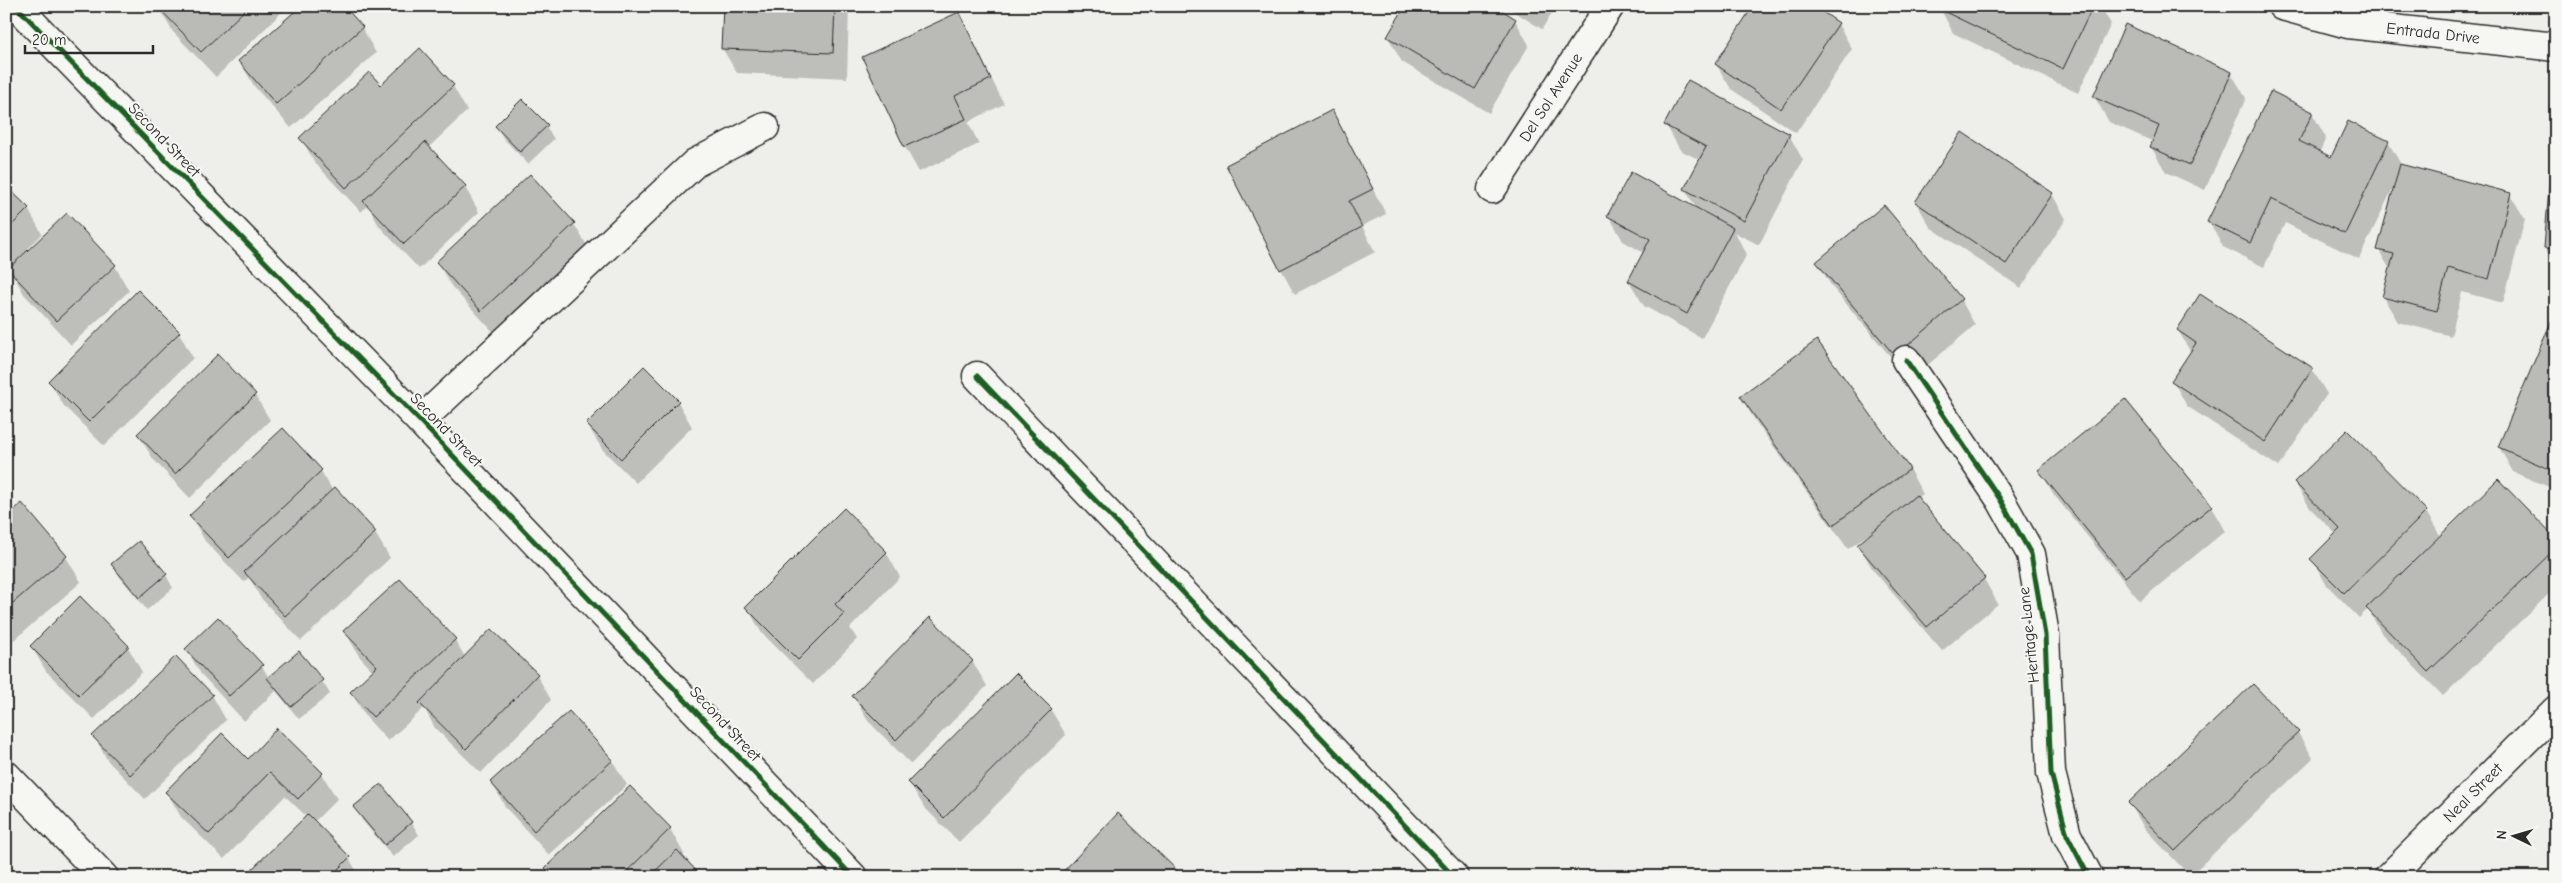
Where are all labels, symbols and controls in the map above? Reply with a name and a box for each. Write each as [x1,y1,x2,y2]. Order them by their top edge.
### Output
street label: Entrada Drive [2385,19,2481,48]
scale bar [25,22,152,54]
text: 20 m [32,31,66,49]
street label: Del Sol Avenue [1516,50,1586,145]
street label: Second Street [124,99,204,181]
street label: Second Street [406,389,486,471]
street label: Heritage Lane [2015,586,2043,684]
street label: Second Street [686,683,765,765]
street label: Neal Street [2440,759,2507,826]
north arrow [2490,810,2540,860]
text: N [2493,830,2510,840]

